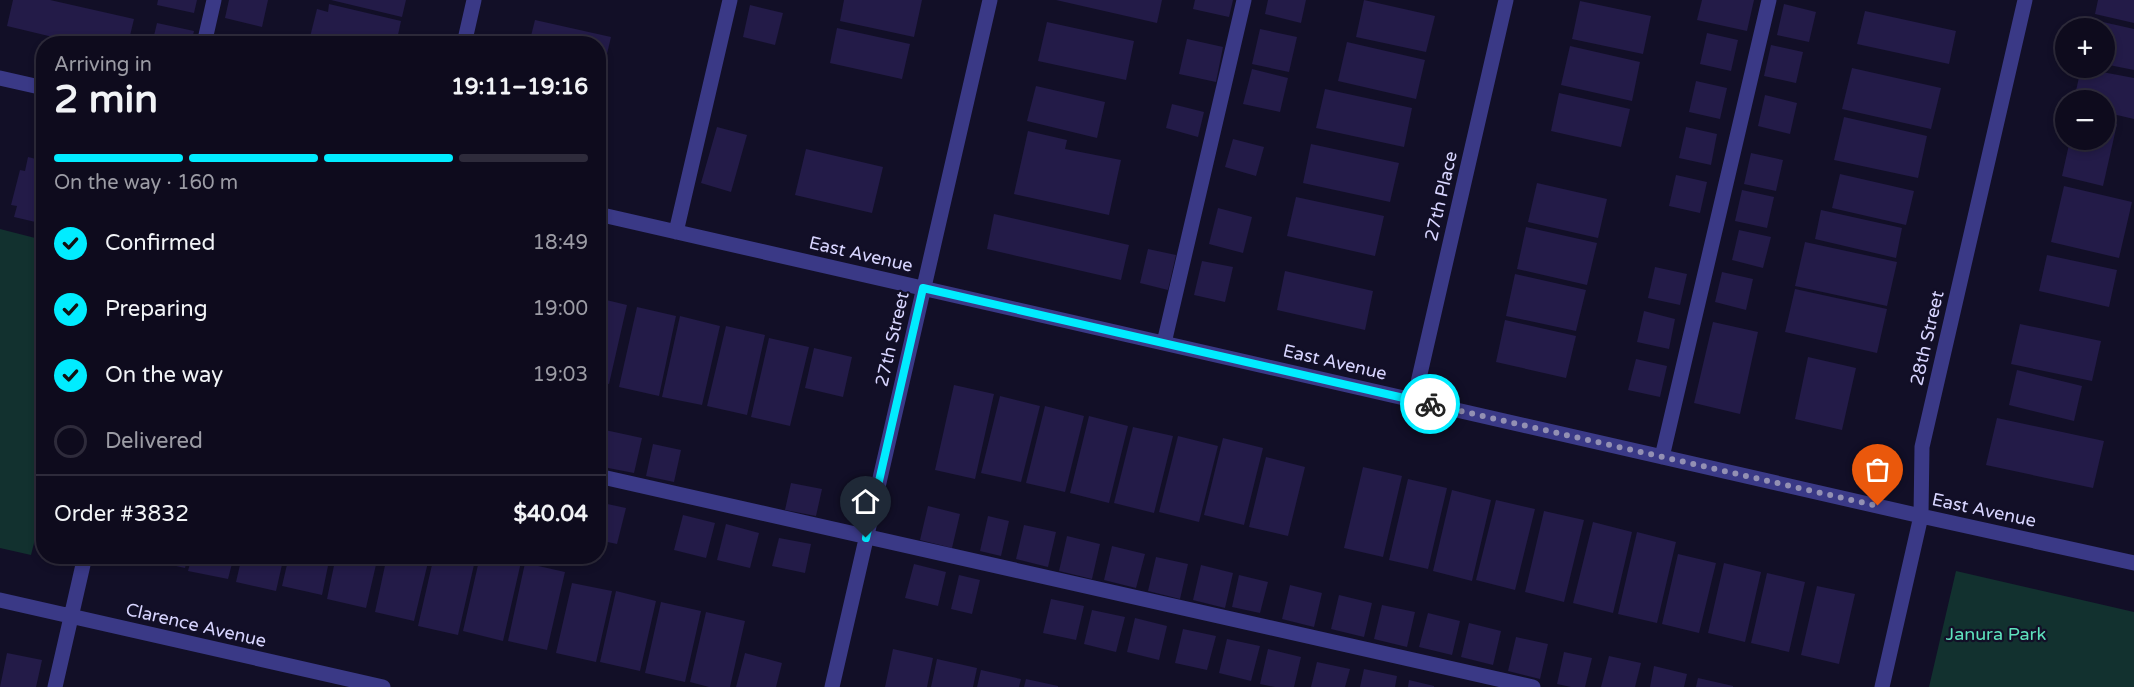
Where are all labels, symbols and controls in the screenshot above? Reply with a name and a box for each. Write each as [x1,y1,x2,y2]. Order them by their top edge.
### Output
map controls [2055,18,2115,150]
button: + [2055,18,2115,78]
text: Arriving in [54,53,152,77]
text: 19:11–19:16 [451,74,588,100]
text: 2 min [54,76,158,123]
button: − [2055,90,2115,150]
street label: 27th Place [1420,149,1462,243]
text: On the way · 160 m [54,171,238,195]
icon: check [54,227,87,260]
text: Confirmed [105,230,215,256]
text: 18:49 [533,231,588,255]
street label: East Avenue [807,231,915,277]
street label: 28th Street [1905,288,1949,388]
street label: 27th Street [870,289,914,389]
icon: check [54,293,87,326]
text: Preparing [105,296,208,322]
text: 19:00 [533,297,588,321]
street label: East Avenue [1281,339,1389,385]
icon: check [54,359,87,392]
text: On the way [105,362,223,388]
text: 19:03 [533,363,588,387]
courier [1400,374,1460,434]
icon: bike [1414,388,1447,421]
text: Delivered [105,428,203,454]
pin [1852,444,1903,506]
icon: bag [1861,453,1894,486]
pin [840,476,891,538]
icon: home [849,485,882,518]
street label: East Avenue [1930,488,2038,532]
text: Order #3832 [54,501,189,527]
text: $40.04 [513,501,588,527]
street label: Clarence Avenue [124,598,268,652]
park label: Janura Park [1946,623,2046,645]

